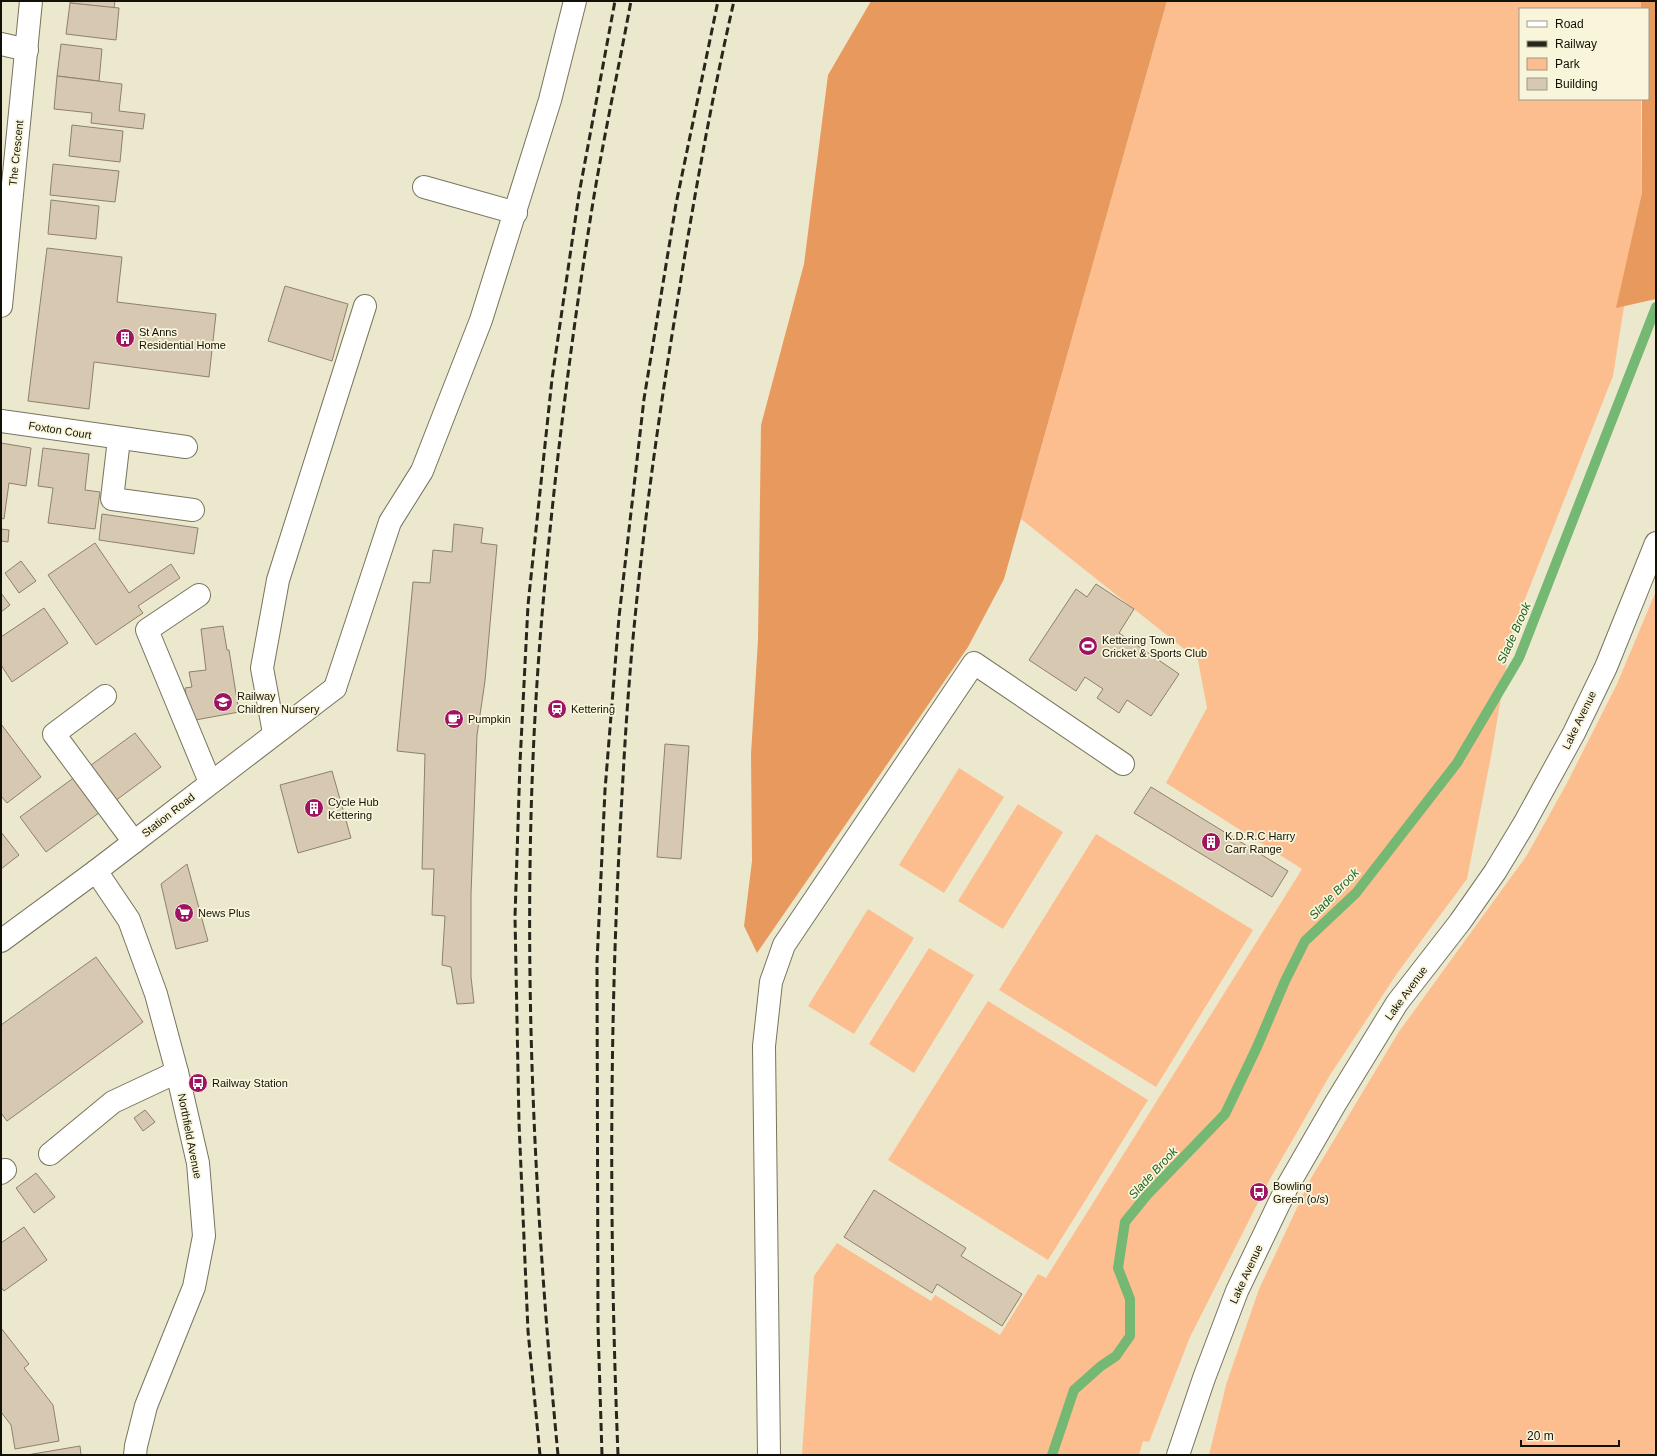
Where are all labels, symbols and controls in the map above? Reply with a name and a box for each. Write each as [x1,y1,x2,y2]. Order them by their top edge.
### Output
legend [1519,8,1649,100]
text: Road [1555,17,1584,31]
text: Railway [1555,37,1597,51]
text: Park [1555,57,1581,71]
text: Building [1555,77,1598,91]
street label: The Crescent [7,120,25,186]
place label: St Anns Residential Home [139,326,226,351]
building icon: St Anns Residential Home [114,327,136,349]
street label: Foxton Court [28,419,92,441]
water label: Slade Brook [1494,599,1534,666]
place label: Kettering Town Cricket & Sports Club [1102,634,1207,659]
sports icon: Kettering Town Cricket & Sports Club [1077,635,1099,657]
street label: Lake Avenue [1560,689,1598,751]
place label: Railway Children Nursery [237,690,320,715]
school or university icon: Railway Children Nursery [212,691,234,713]
station icon: Kettering [546,698,568,720]
place label: Kettering [571,703,615,715]
cafe icon: Pumpkin [443,708,465,730]
place label: Pumpkin [468,713,511,725]
street label: Station Road [139,791,197,839]
place label: Cycle Hub Kettering [328,796,379,821]
building icon: Cycle Hub Kettering [303,797,325,819]
place label: K.D.R.C Harry Carr Range [1225,830,1296,855]
building icon: K.D.R.C Harry Carr Range [1200,831,1222,853]
water label: Slade Brook [1306,865,1362,922]
supermarket icon: News Plus [173,902,195,924]
place label: News Plus [198,907,250,919]
street label: Lake Avenue [1383,964,1429,1022]
bus stop icon: Railway Station [187,1072,209,1094]
place label: Railway Station [212,1077,288,1089]
street label: Northfield Avenue [176,1092,204,1180]
water label: Slade Brook [1126,1144,1181,1202]
place label: Bowling Green (o/s) [1273,1180,1329,1205]
bus stop icon: Bowling Green (o/s) [1248,1181,1270,1203]
street label: Lake Avenue [1227,1243,1265,1305]
scale bar [1521,1422,1619,1448]
text: 20 m [1527,1429,1554,1443]

